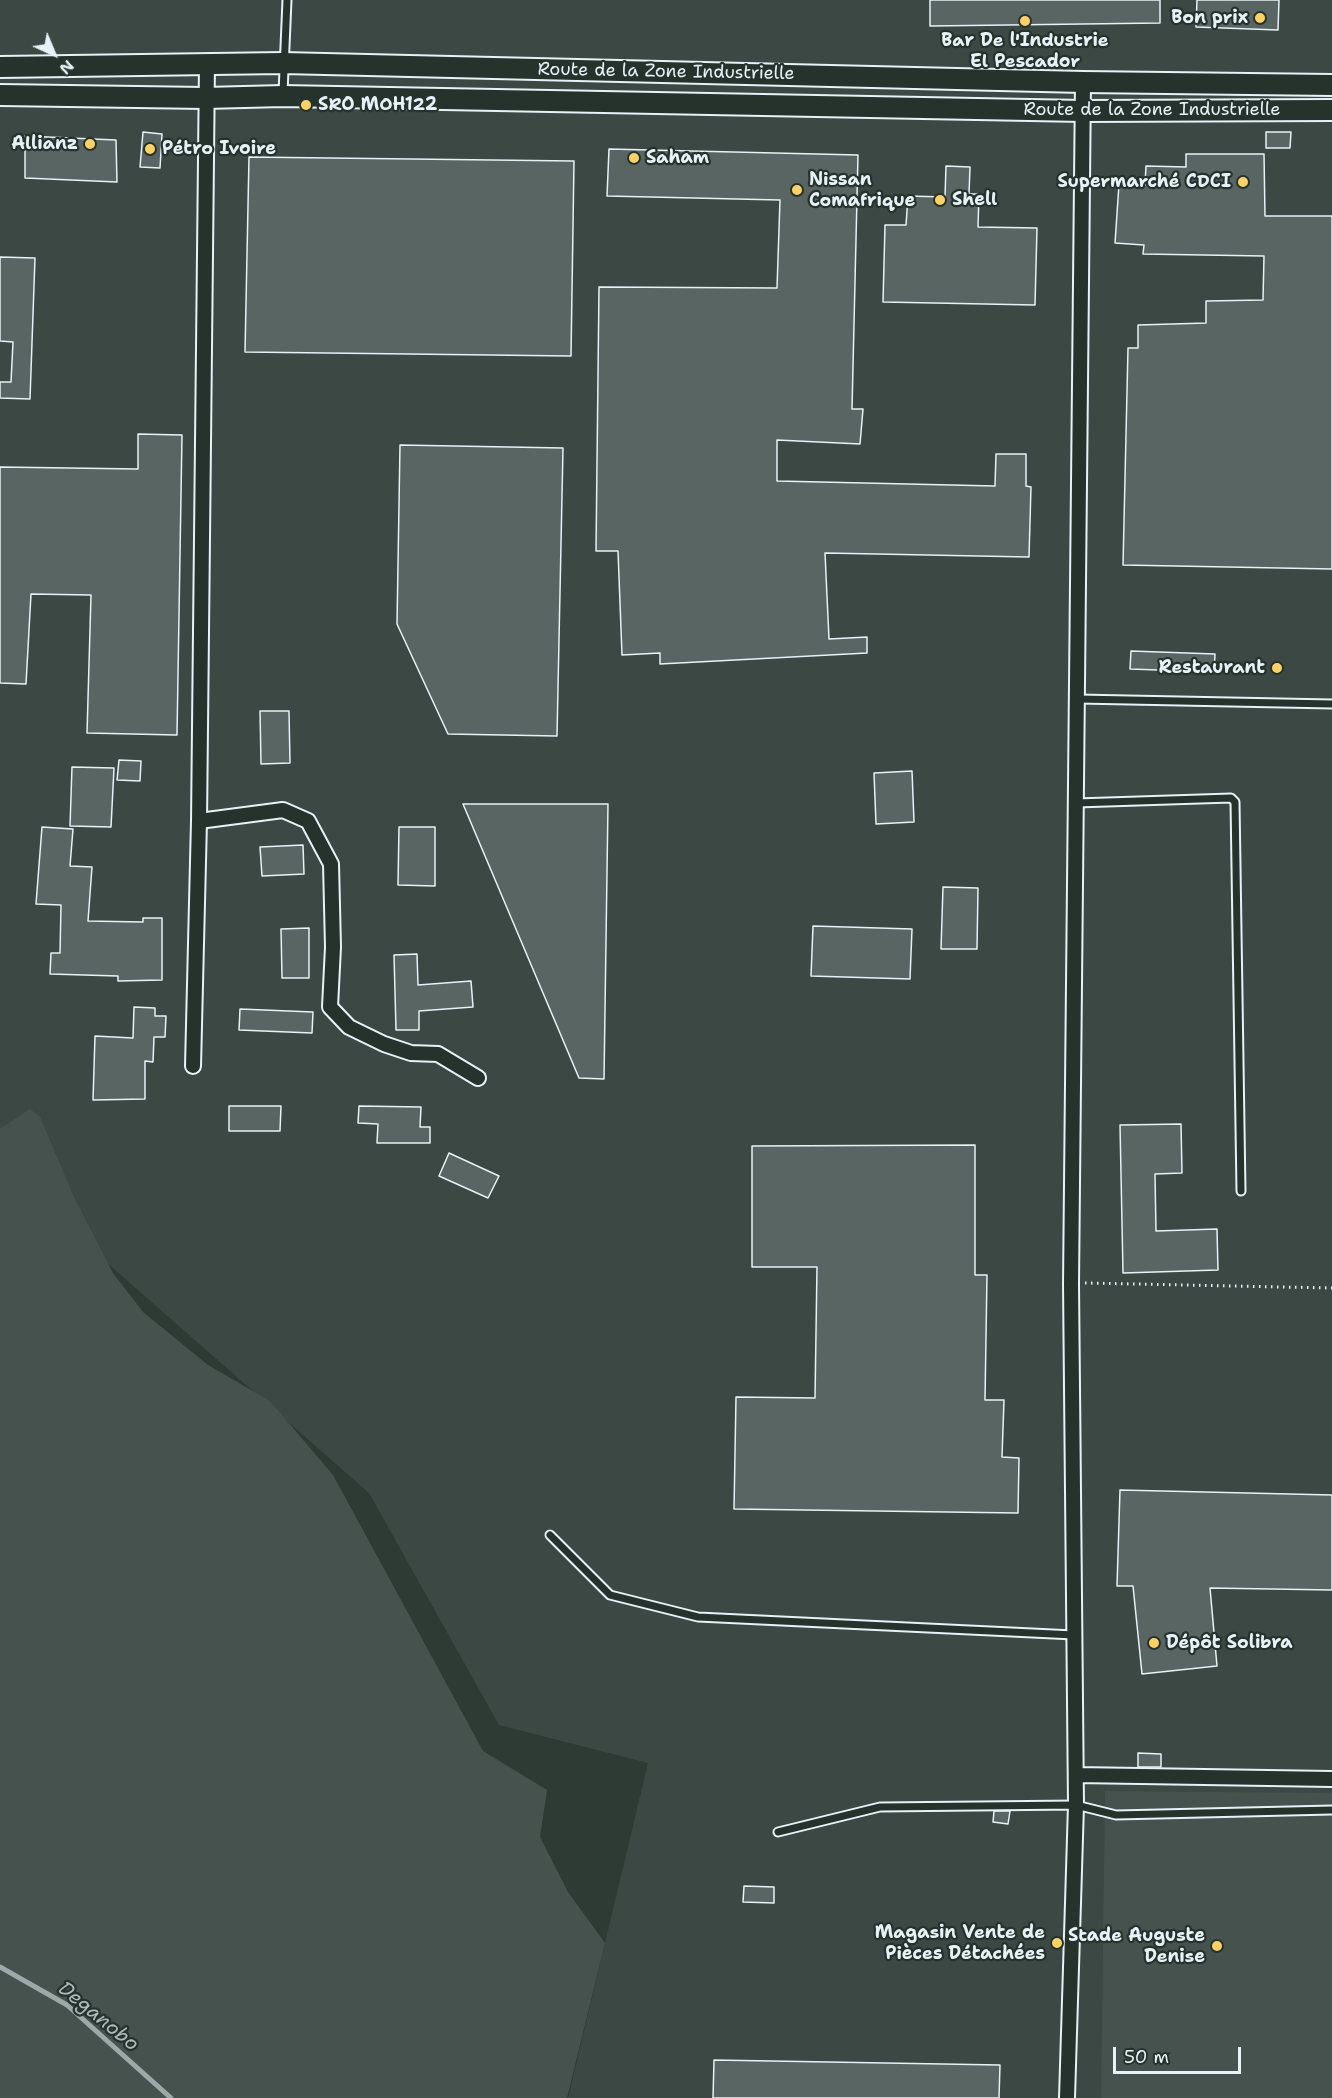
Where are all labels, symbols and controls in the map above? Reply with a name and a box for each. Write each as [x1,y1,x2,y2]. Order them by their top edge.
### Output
place label: Bon prix [1171,7,1248,29]
marker: Bon prix [1253,11,1267,25]
marker: Bar De l'Industrie El Pescador [1018,14,1032,28]
north arrow [24,24,84,84]
place label: Bar De l'Industrie El Pescador [941,30,1109,72]
text: N [55,55,79,79]
street label: Route de la Zone Industrielle [537,59,795,85]
place label: SRO MOH122 [318,94,437,116]
marker: SRO MOH122 [299,98,313,112]
street label: Route de la Zone Industrielle [1024,99,1280,121]
place label: Allianz [11,133,78,155]
marker: Allianz [83,137,97,151]
place label: Pétro Ivoire [162,138,276,160]
marker: Pétro Ivoire [143,142,157,156]
place label: Saham [646,147,709,169]
marker: Saham [627,151,641,165]
place label: Nissan Comafrique [809,169,915,212]
place label: Supermarché CDCI [1057,171,1231,193]
marker: Supermarché CDCI [1236,175,1250,189]
marker: Nissan Comafrique [790,183,804,197]
place label: Shell [952,189,997,211]
marker: Shell [933,193,947,207]
place label: Restaurant [1158,657,1265,679]
marker: Restaurant [1270,661,1284,675]
place label: Dépôt Solibra [1166,1632,1293,1654]
marker: Dépôt Solibra [1147,1636,1161,1650]
place label: Magasin Vente de Pièces Détachées [875,1922,1045,1964]
place label: Stade Auguste Denise [1068,1925,1205,1968]
marker: Magasin Vente de Pièces Détachées [1050,1936,1064,1950]
marker: Stade Auguste Denise [1210,1939,1224,1953]
water label: Deganobo [53,1977,143,2057]
scale bar [1116,2035,1244,2073]
text: 50 m [1124,2045,1169,2069]

